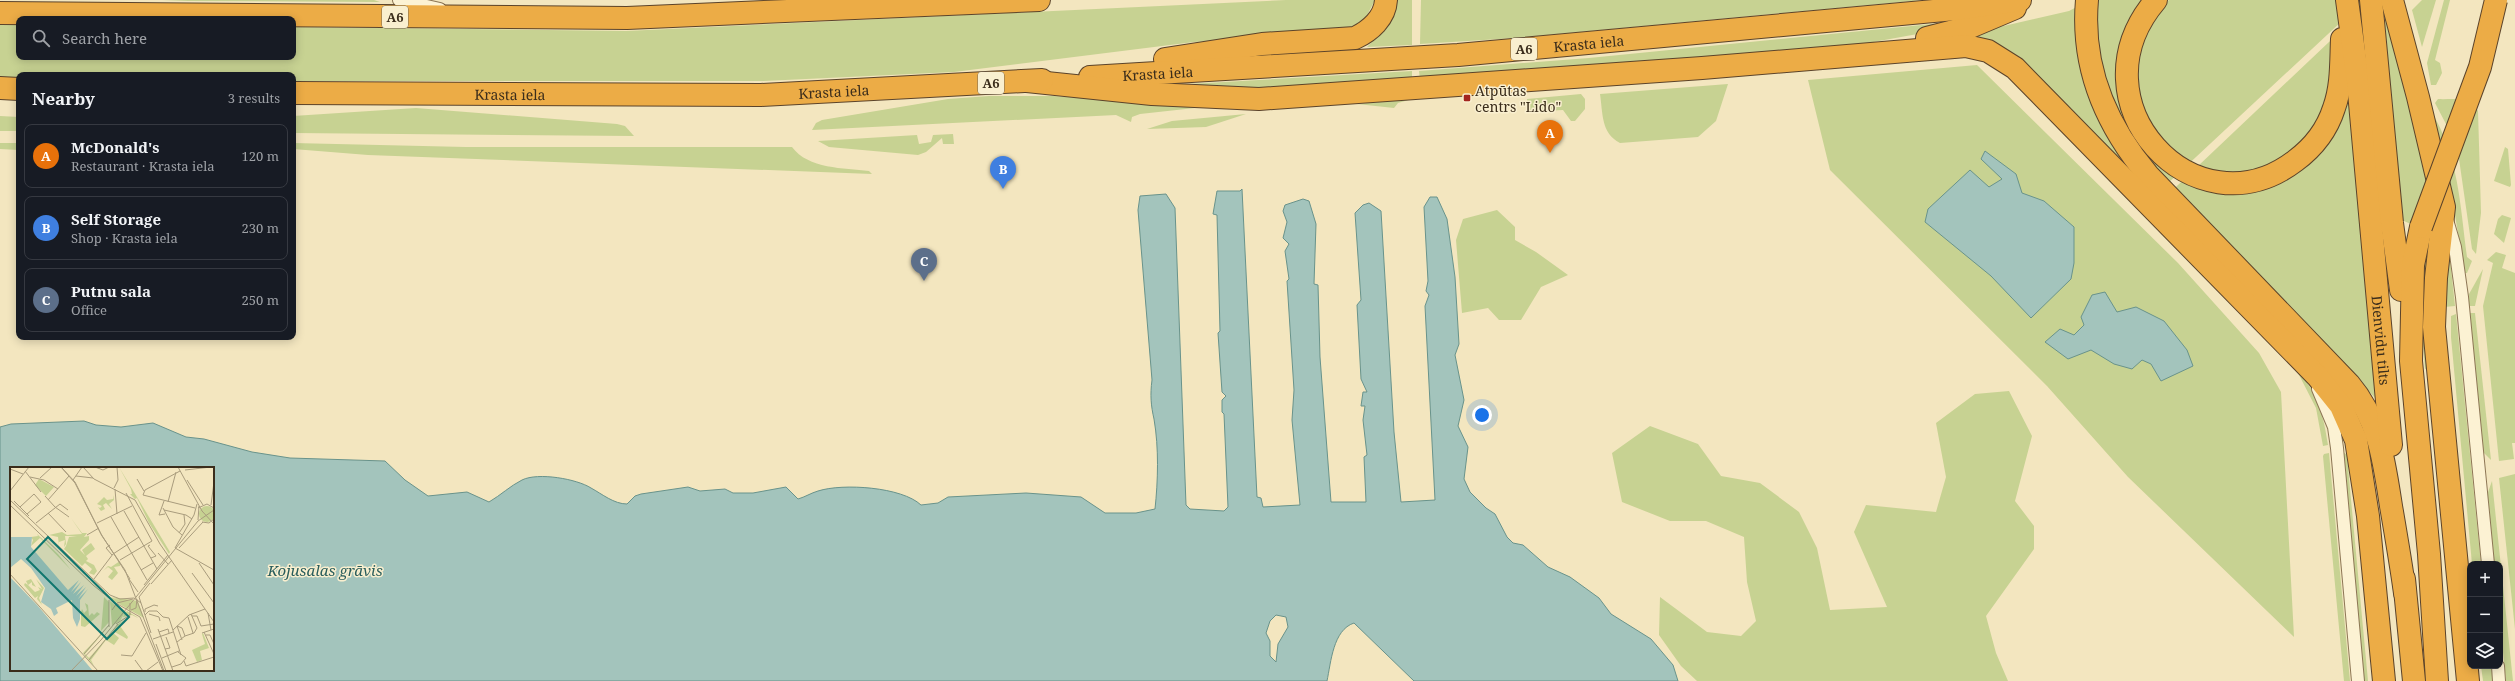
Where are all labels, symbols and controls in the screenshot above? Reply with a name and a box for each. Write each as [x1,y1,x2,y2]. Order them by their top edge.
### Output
road number: A6 [382,6,408,28]
search box [16,16,296,60]
icon: search [30,27,52,49]
text: Search here [62,28,147,48]
street label: Krasta iela [1553,30,1625,56]
road number: A6 [1511,38,1537,60]
street label: Krasta iela [1122,61,1194,85]
road number: A6 [978,72,1004,94]
street label: Krasta iela [798,80,870,102]
place label: Atpūtas centrs "Lido" [1475,81,1561,116]
street label: Krasta iela [474,84,546,104]
text: Nearby [32,87,95,110]
text: 3 results [228,89,280,107]
marker: Atpūtas centrs "Lido" [1462,93,1472,103]
pin: A [1537,120,1563,153]
text: McDonald's [71,137,160,157]
text: A [41,147,51,165]
text: 120 m [242,147,279,165]
pin: B [990,156,1016,189]
text: Restaurant · Krasta iela [71,157,215,175]
text: Self Storage [71,209,161,229]
text: B [42,219,50,237]
text: 230 m [242,219,279,237]
text: Shop · Krasta iela [71,229,178,247]
pin: C [911,248,937,281]
text: Putnu sala [71,281,151,301]
text: C [42,291,50,309]
text: 250 m [242,291,279,309]
street label: Dienvidu tilts [2368,295,2395,386]
text: Office [71,301,107,319]
your location [1472,405,1492,425]
inset map [10,467,214,671]
water label: Kojusalas grāvis [266,560,383,580]
map controls [2467,561,2503,669]
button: + [2467,561,2503,597]
button: − [2467,597,2503,633]
button: layers [2467,633,2503,669]

